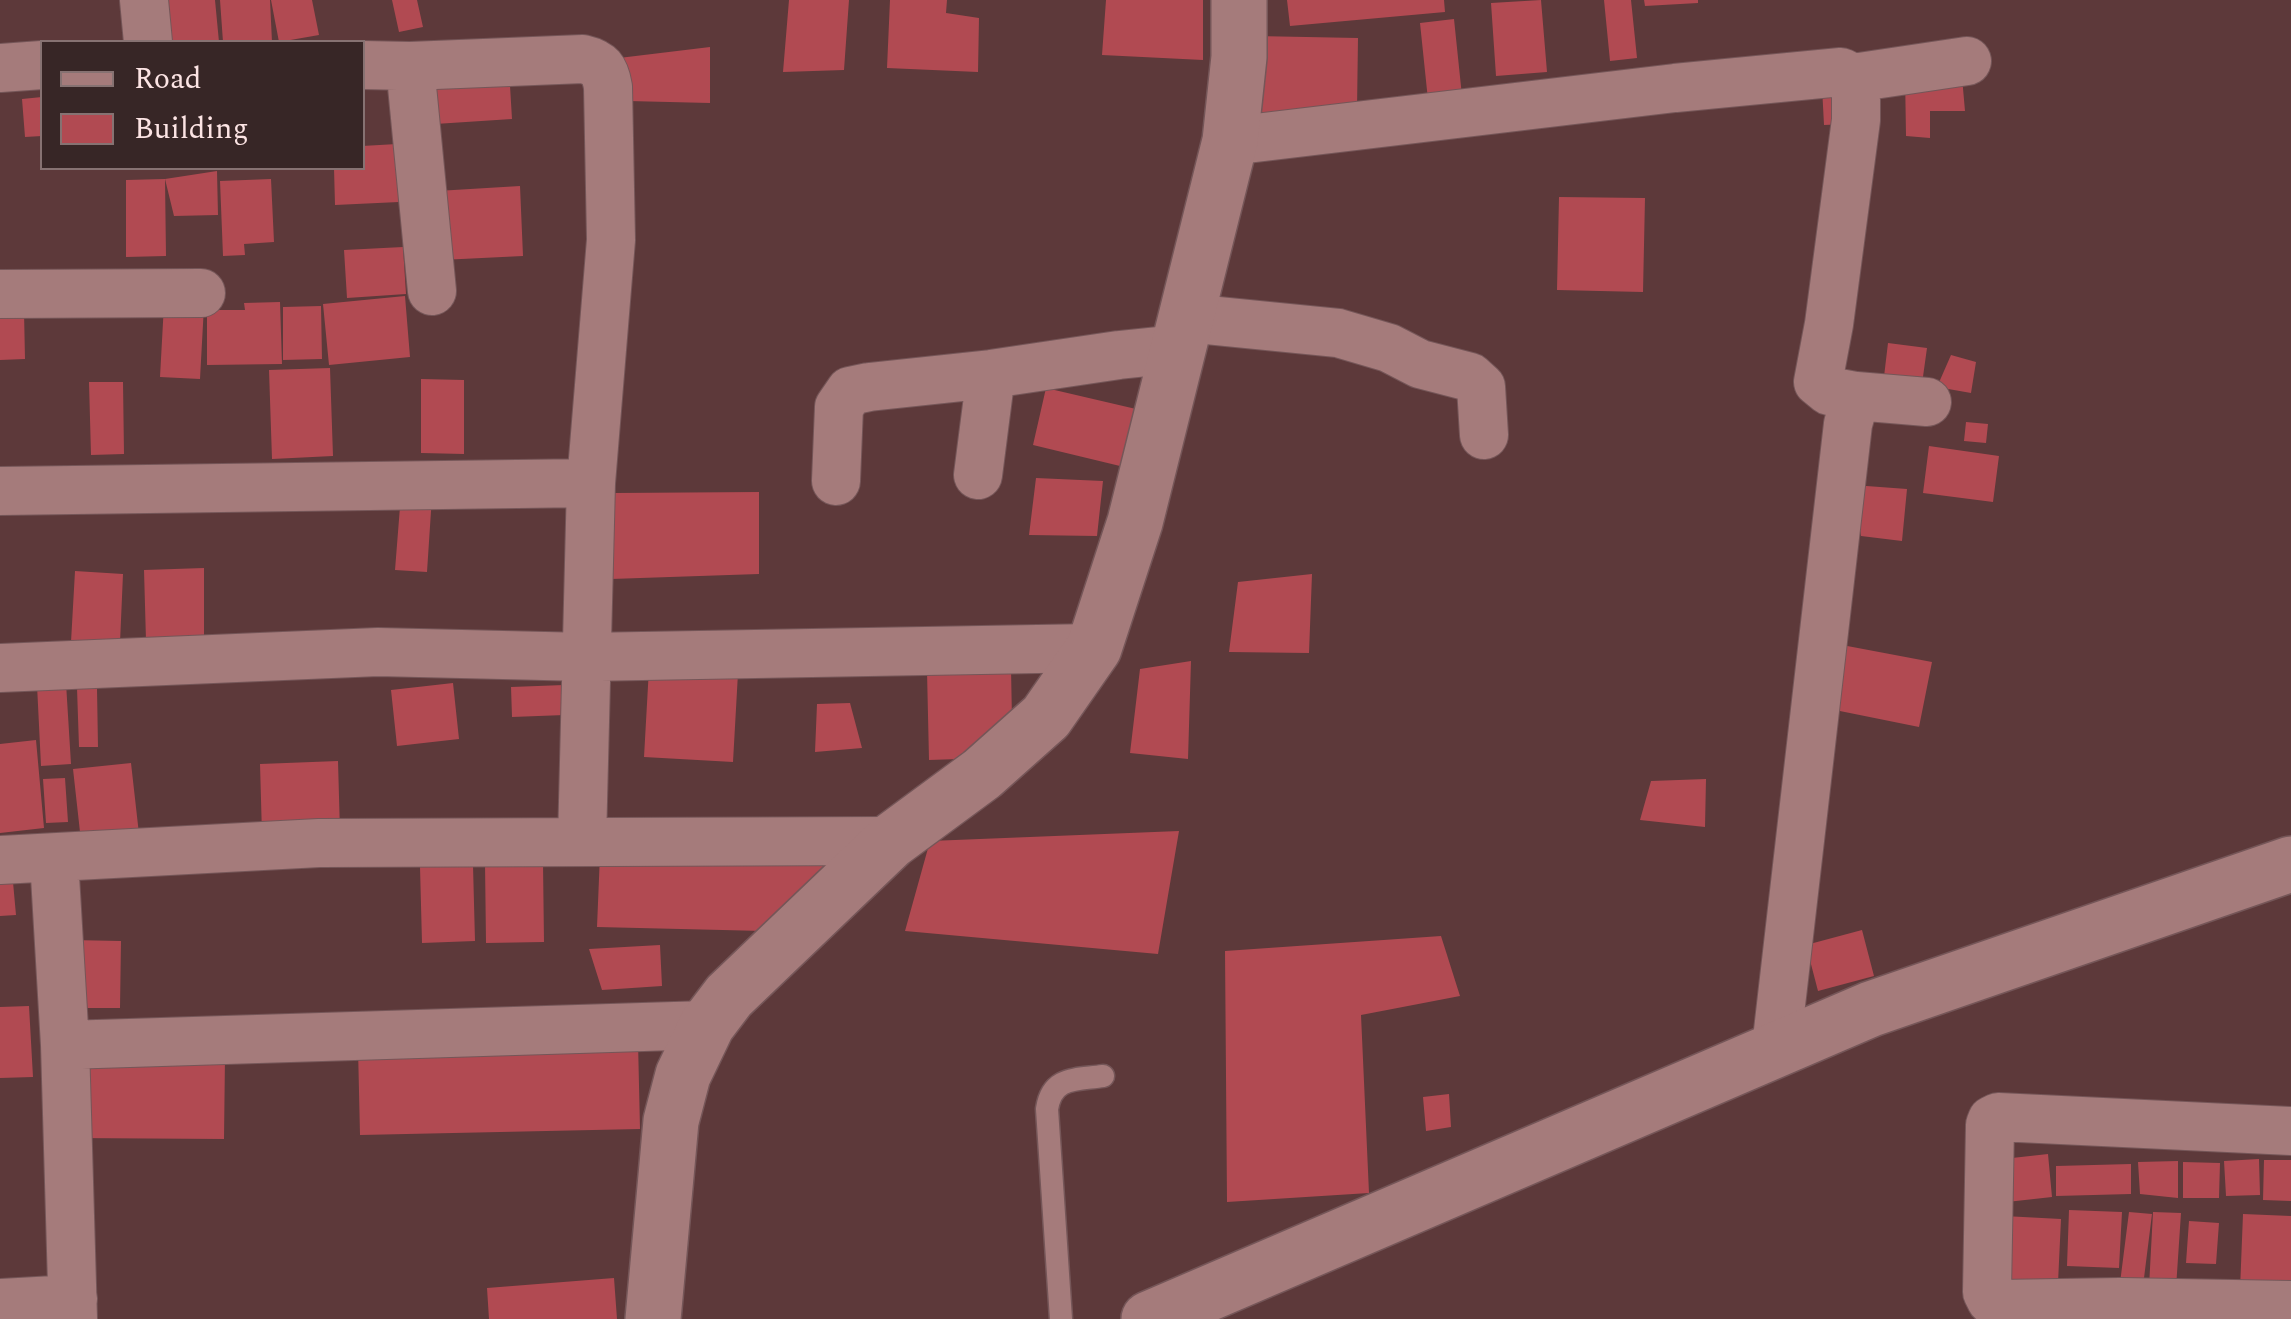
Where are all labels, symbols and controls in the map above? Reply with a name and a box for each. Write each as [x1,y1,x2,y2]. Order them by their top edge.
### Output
legend [40,40,365,170]
text: Road [134,56,202,102]
text: Building [134,106,249,152]

